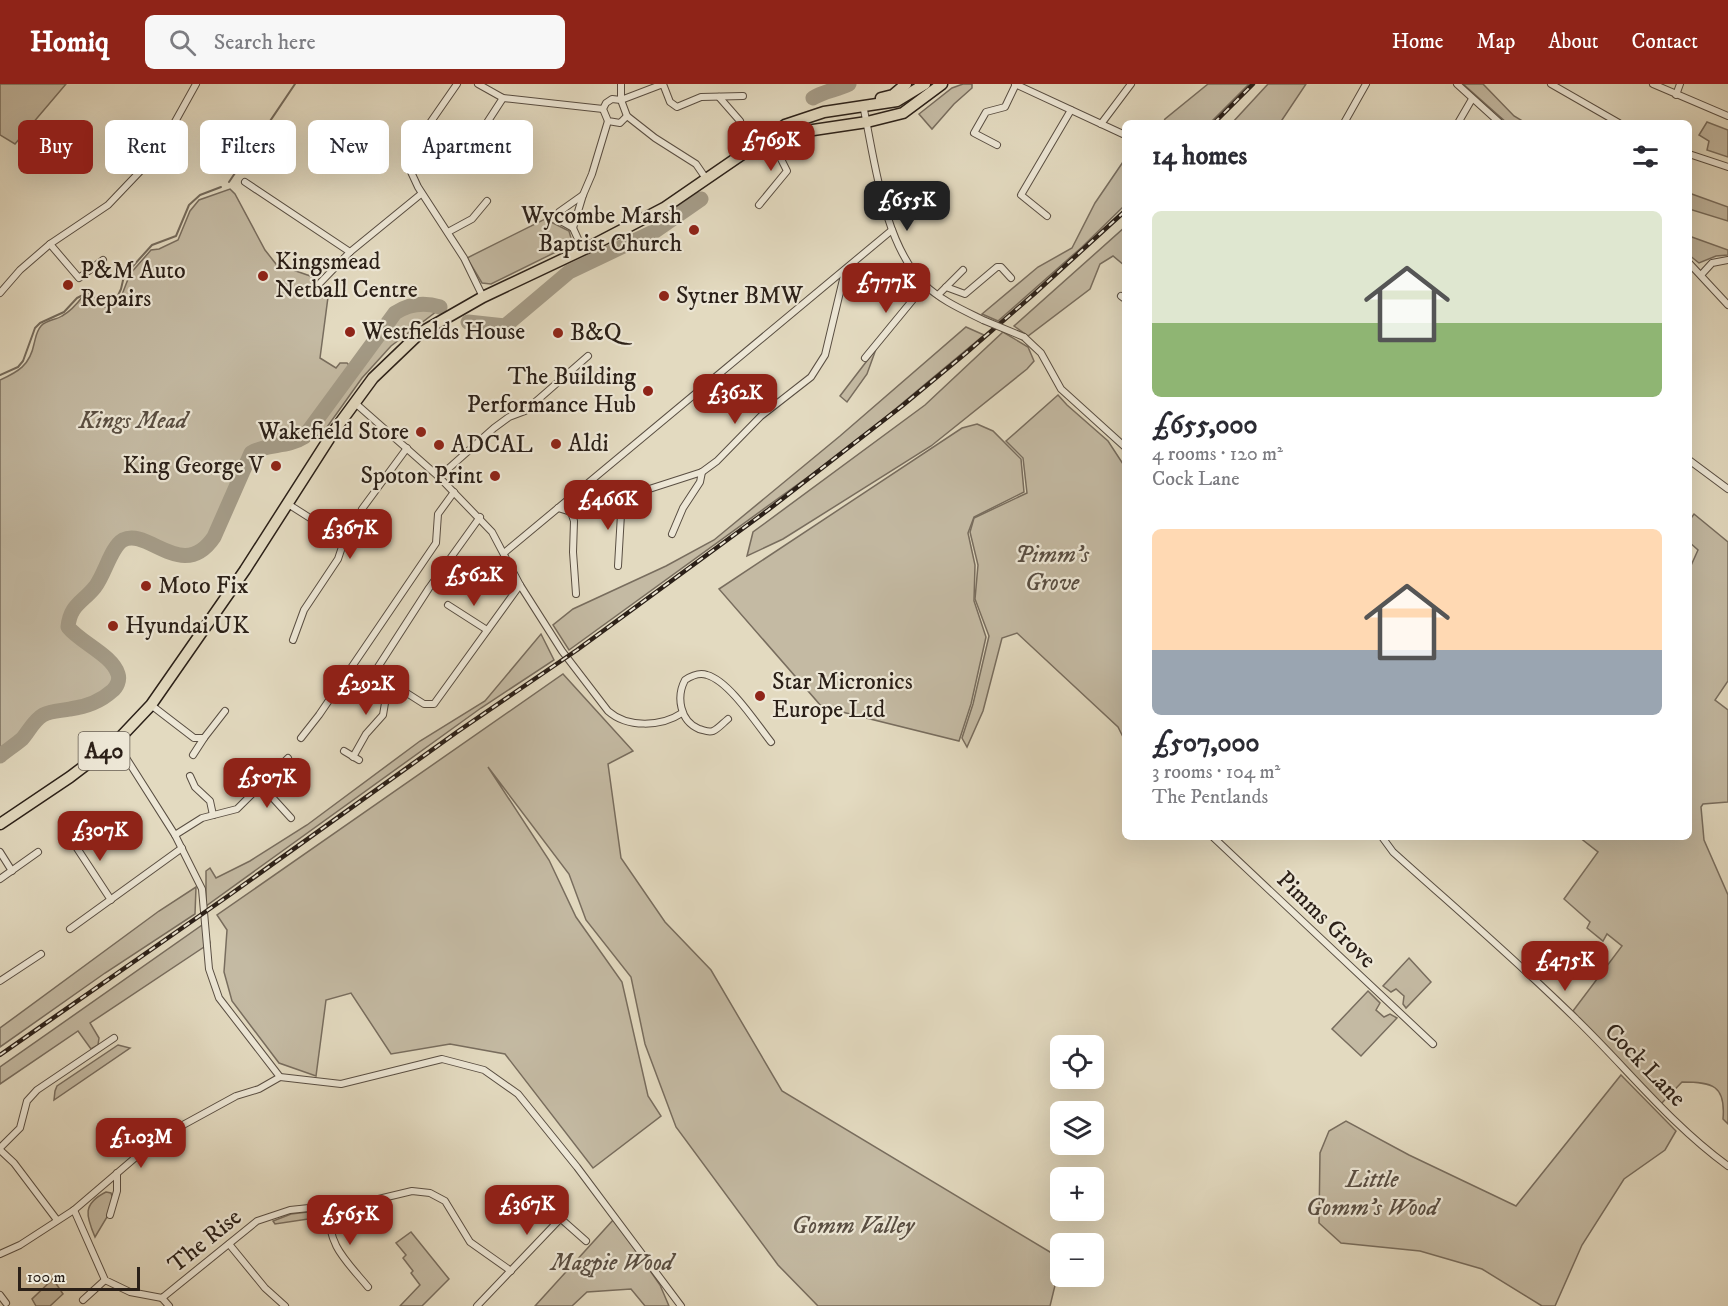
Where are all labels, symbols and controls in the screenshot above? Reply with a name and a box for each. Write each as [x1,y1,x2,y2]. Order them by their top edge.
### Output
search box [145,15,565,69]
text: Homiq [30,25,109,60]
icon: search [166,26,199,59]
text: Search here [214,29,316,56]
text: Home [1392,29,1444,55]
text: Map [1477,29,1515,55]
text: About [1548,29,1599,55]
text: Contact [1632,29,1698,55]
chip: Buy [18,120,93,174]
chip: Rent [105,120,188,174]
chip: Filters [200,120,296,174]
chip: New [308,120,389,174]
chip: Apartment [401,120,533,174]
pin: £769K [729,121,813,172]
text: £769K [742,128,800,153]
text: 14 homes [1152,140,1247,173]
icon: filters [1629,140,1662,173]
pin: £655K [865,181,949,232]
text: £655K [878,188,936,213]
place label: Wycombe Marsh Baptist Church [520,201,682,259]
marker: Wycombe Marsh Baptist Church [687,223,701,237]
place label: Kingsmead Netball Centre [275,247,418,305]
icon: home [1353,250,1461,358]
place label: P&M Auto Repairs [80,256,186,314]
pin: £777K [844,263,928,314]
marker: Kingsmead Netball Centre [256,269,270,283]
text: £777K [856,270,916,295]
marker: P&M Auto Repairs [61,278,75,292]
place label: Sytner BMW [676,281,804,311]
marker: Sytner BMW [657,289,671,303]
place label: Westfields House [361,317,525,347]
place label: B&Q [570,318,633,348]
marker: Westfields House [343,325,357,339]
marker: B&Q [551,326,565,340]
place label: The Building Performance Hub [467,362,636,420]
pin: £362K [693,374,777,425]
text: £362K [707,381,763,406]
marker: The Building Performance Hub [641,384,655,398]
park label: Kings Mead [78,406,191,436]
text: £655,000 [1152,409,1258,442]
place label: Wakefield Store [257,417,409,447]
marker: Wakefield Store [414,425,428,439]
place label: Aldi [568,429,609,459]
place label: ADCAL [451,430,533,460]
marker: Aldi [549,437,563,451]
marker: ADCAL [432,438,446,452]
text: 4 rooms · 120 m² [1152,442,1283,467]
place label: King George V [122,451,265,481]
marker: King George V [269,459,283,473]
place label: Spoton Print [361,461,483,491]
text: Cock Lane [1152,467,1239,492]
marker: Spoton Print [488,469,502,483]
pin: £466K [566,480,650,531]
text: £466K [578,487,638,512]
pin: £367K [308,509,392,560]
text: £367K [322,516,378,541]
park label: Pimm's Grove [1015,540,1090,598]
pin: £562K [432,556,516,607]
text: £562K [445,563,503,588]
icon: home [1353,568,1461,676]
place label: Moto Fix [158,571,249,601]
marker: Moto Fix [139,579,153,593]
place label: Hyundai UK [125,611,249,641]
marker: Hyundai UK [106,619,120,633]
pin: £292K [324,665,408,716]
place label: Star Micronics Europe Ltd [772,667,913,725]
text: £292K [337,672,395,697]
marker: Star Micronics Europe Ltd [753,689,767,703]
text: £507,000 [1152,727,1259,760]
road number: A40 [78,732,130,770]
pin: £507K [225,758,309,809]
text: 3 rooms · 104 m² [1152,760,1280,785]
text: £507K [237,765,297,790]
text: The Pentlands [1152,785,1268,810]
pin: £307K [58,811,142,862]
text: £307K [72,818,128,843]
street label: Pimms Grove [1270,865,1382,975]
pin: £475K [1523,941,1607,992]
text: £475K [1535,948,1595,973]
street label: Cock Lane [1598,1017,1692,1113]
map controls [1050,1035,1104,1287]
button: locate [1050,1035,1104,1089]
button: layers [1050,1101,1104,1155]
pin: £1.03M [92,1118,190,1169]
text: £1.03M [110,1125,172,1150]
park label: Little Gomm's Wood [1306,1165,1442,1223]
button: + [1050,1167,1104,1221]
pin: £367K [485,1185,569,1236]
text: £367K [499,1192,555,1217]
pin: £565K [308,1195,392,1246]
street label: The Rise [162,1202,248,1280]
text: £565K [321,1202,379,1227]
park label: Gomm Valley [792,1211,916,1241]
button: − [1050,1233,1104,1287]
park label: Magpie Wood [549,1248,677,1278]
scale bar [18,1264,140,1292]
text: 100 m [27,1267,66,1287]

